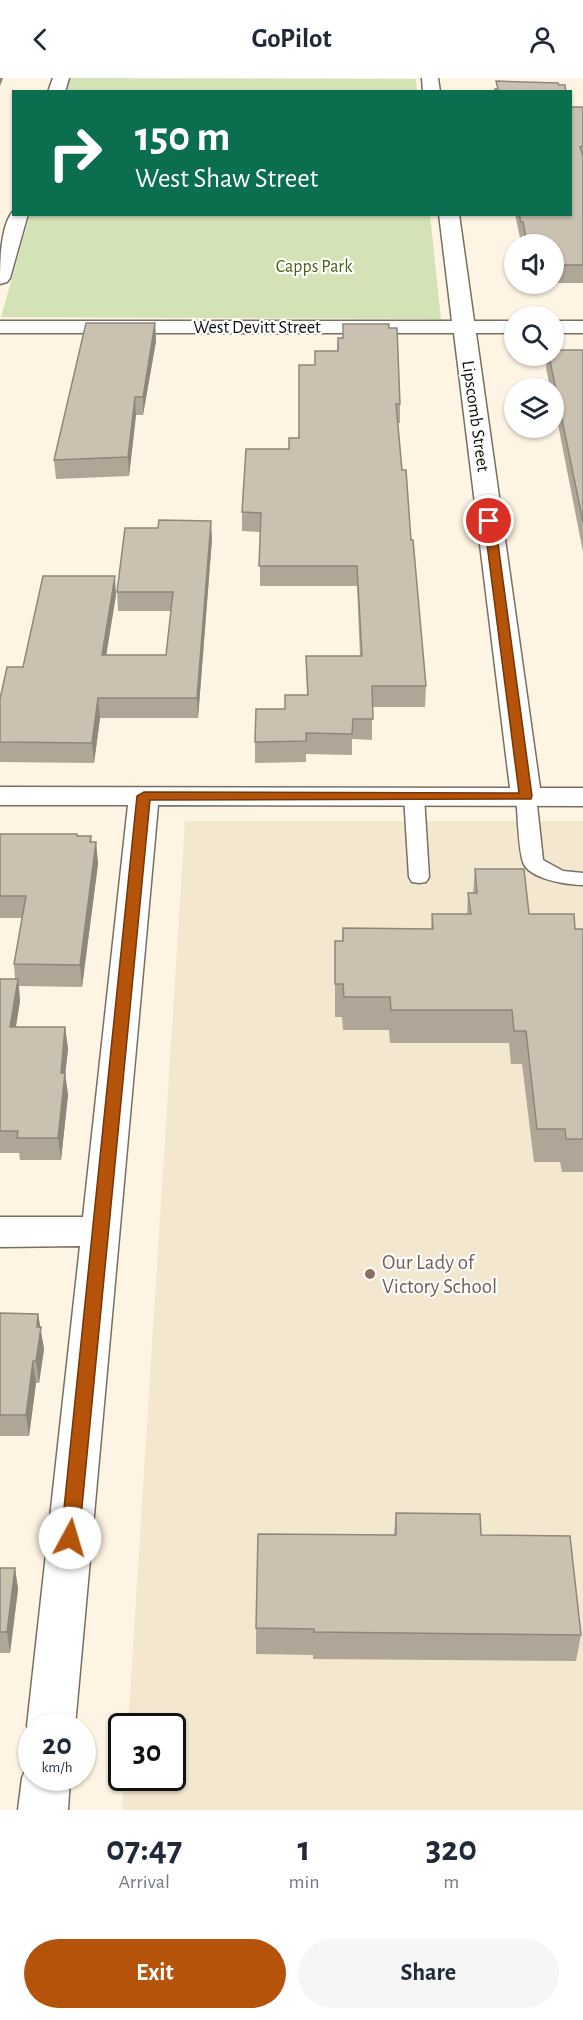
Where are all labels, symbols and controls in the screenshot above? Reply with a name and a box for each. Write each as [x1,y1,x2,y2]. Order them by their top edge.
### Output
icon: back [24,23,57,56]
icon: person [526,23,559,56]
text: GoPilot [251,25,332,52]
icon: right [36,114,114,192]
text: 150 m [135,116,230,158]
text: West Shaw Street [135,165,318,192]
map controls [504,234,564,438]
button: sound [504,234,564,294]
park label: Capps Park [276,258,353,276]
button: search [504,306,564,366]
street label: West Devitt Street [193,319,321,337]
street label: Lipscomb Street [458,359,492,473]
button: layers [504,378,564,438]
pin [463,495,514,546]
icon: arrive [472,504,505,537]
place label: Our Lady of Victory School [382,1252,497,1297]
marker: Our Lady of Victory School [363,1267,377,1281]
position arrow [38,1506,102,1570]
speed limit sign: 30 [108,1713,186,1791]
text: 20 [42,1730,72,1760]
text: km/h [42,1760,72,1775]
text: 07:47 [106,1831,182,1867]
text: 1 [298,1831,310,1867]
text: 320 [426,1831,477,1867]
text: Arrival [118,1872,170,1892]
text: min [288,1872,320,1892]
text: m [443,1872,459,1892]
button: Exit [24,1939,286,2008]
button: Share [298,1939,559,2008]

